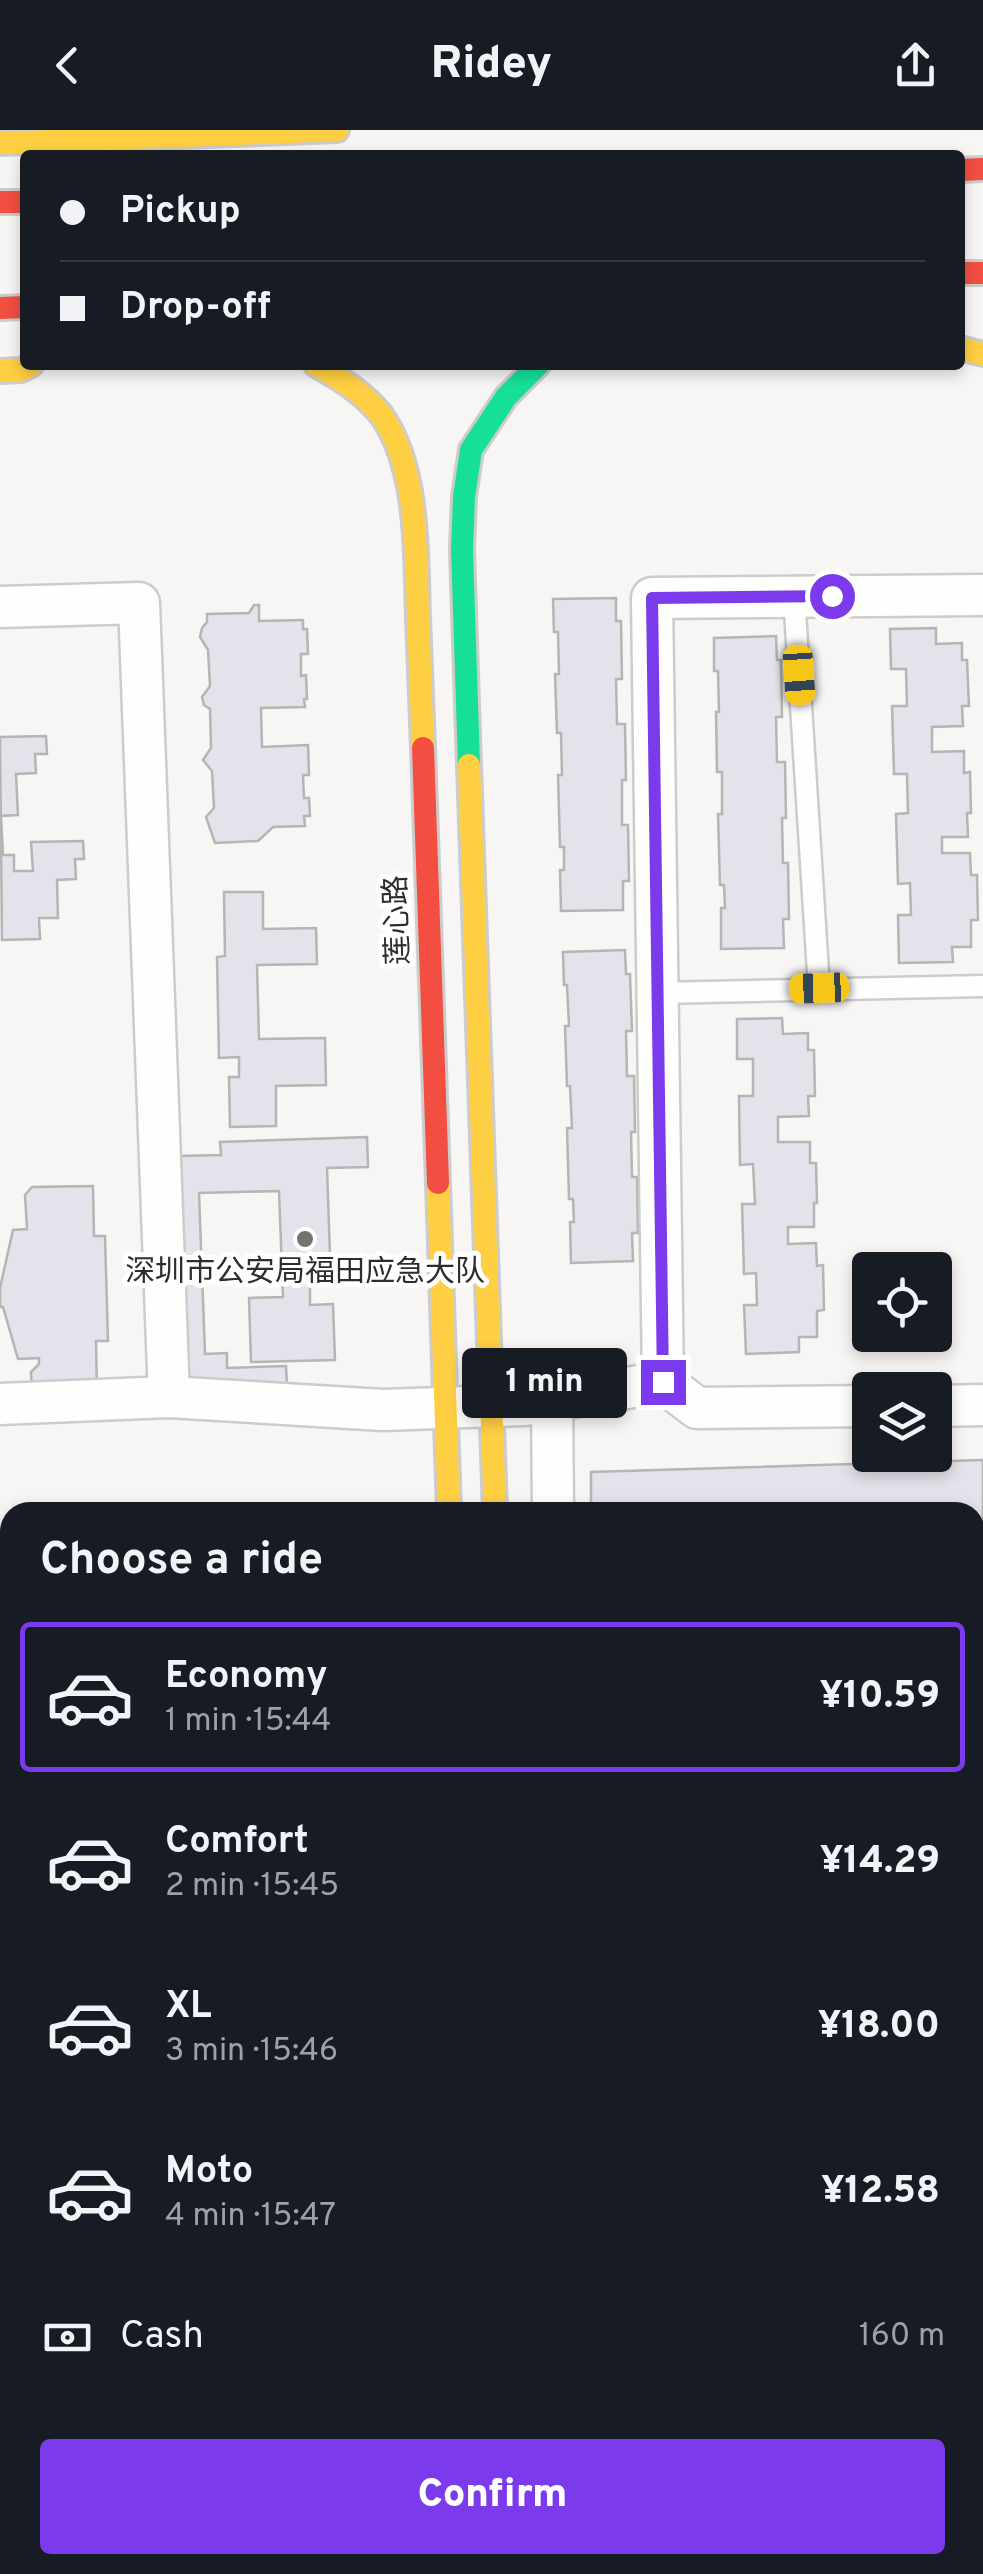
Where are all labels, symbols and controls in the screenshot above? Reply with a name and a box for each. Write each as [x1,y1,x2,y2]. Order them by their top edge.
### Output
text: Ridey [431,37,552,94]
icon: back [40,38,95,93]
icon: share [888,38,943,93]
text: Pickup [120,188,241,237]
text: Drop-off [120,284,271,333]
route start [810,574,855,619]
car [782,644,816,706]
street label: 莲心路 [379,874,419,966]
car [788,972,850,1004]
marker: 深圳市公安局福田应急大队 [294,1228,316,1250]
map controls [852,1252,952,1472]
button: locate [852,1252,952,1352]
place label: 深圳市公安局福田应急大队 [125,1255,485,1292]
callout: 1 min [463,1347,628,1417]
route end [641,1360,686,1405]
text: 1 min [505,1363,584,1403]
button: layers [852,1372,952,1472]
text: Choose a ride [40,1533,323,1590]
icon: car [45,1652,135,1742]
text: Economy [165,1653,327,1702]
text: ¥10.59 [819,1673,940,1722]
text: 1 min · 15:44 [165,1702,332,1742]
icon: car [45,1817,135,1907]
text: Comfort [165,1818,309,1867]
text: ¥14.29 [820,1838,940,1887]
text: 2 min · 15:45 [165,1867,339,1907]
icon: car [45,1982,135,2072]
text: XL [165,1983,212,2032]
text: ¥18.00 [818,2003,940,2052]
text: 3 min · 15:46 [165,2032,338,2072]
icon: car [45,2147,135,2237]
text: Moto [165,2148,253,2197]
text: ¥12.58 [821,2168,940,2217]
text: 4 min · 15:47 [165,2197,336,2237]
icon: cash [40,2310,95,2365]
text: Cash [120,2313,204,2362]
text: 160 m [859,2317,945,2357]
button: Confirm [40,2439,945,2554]

